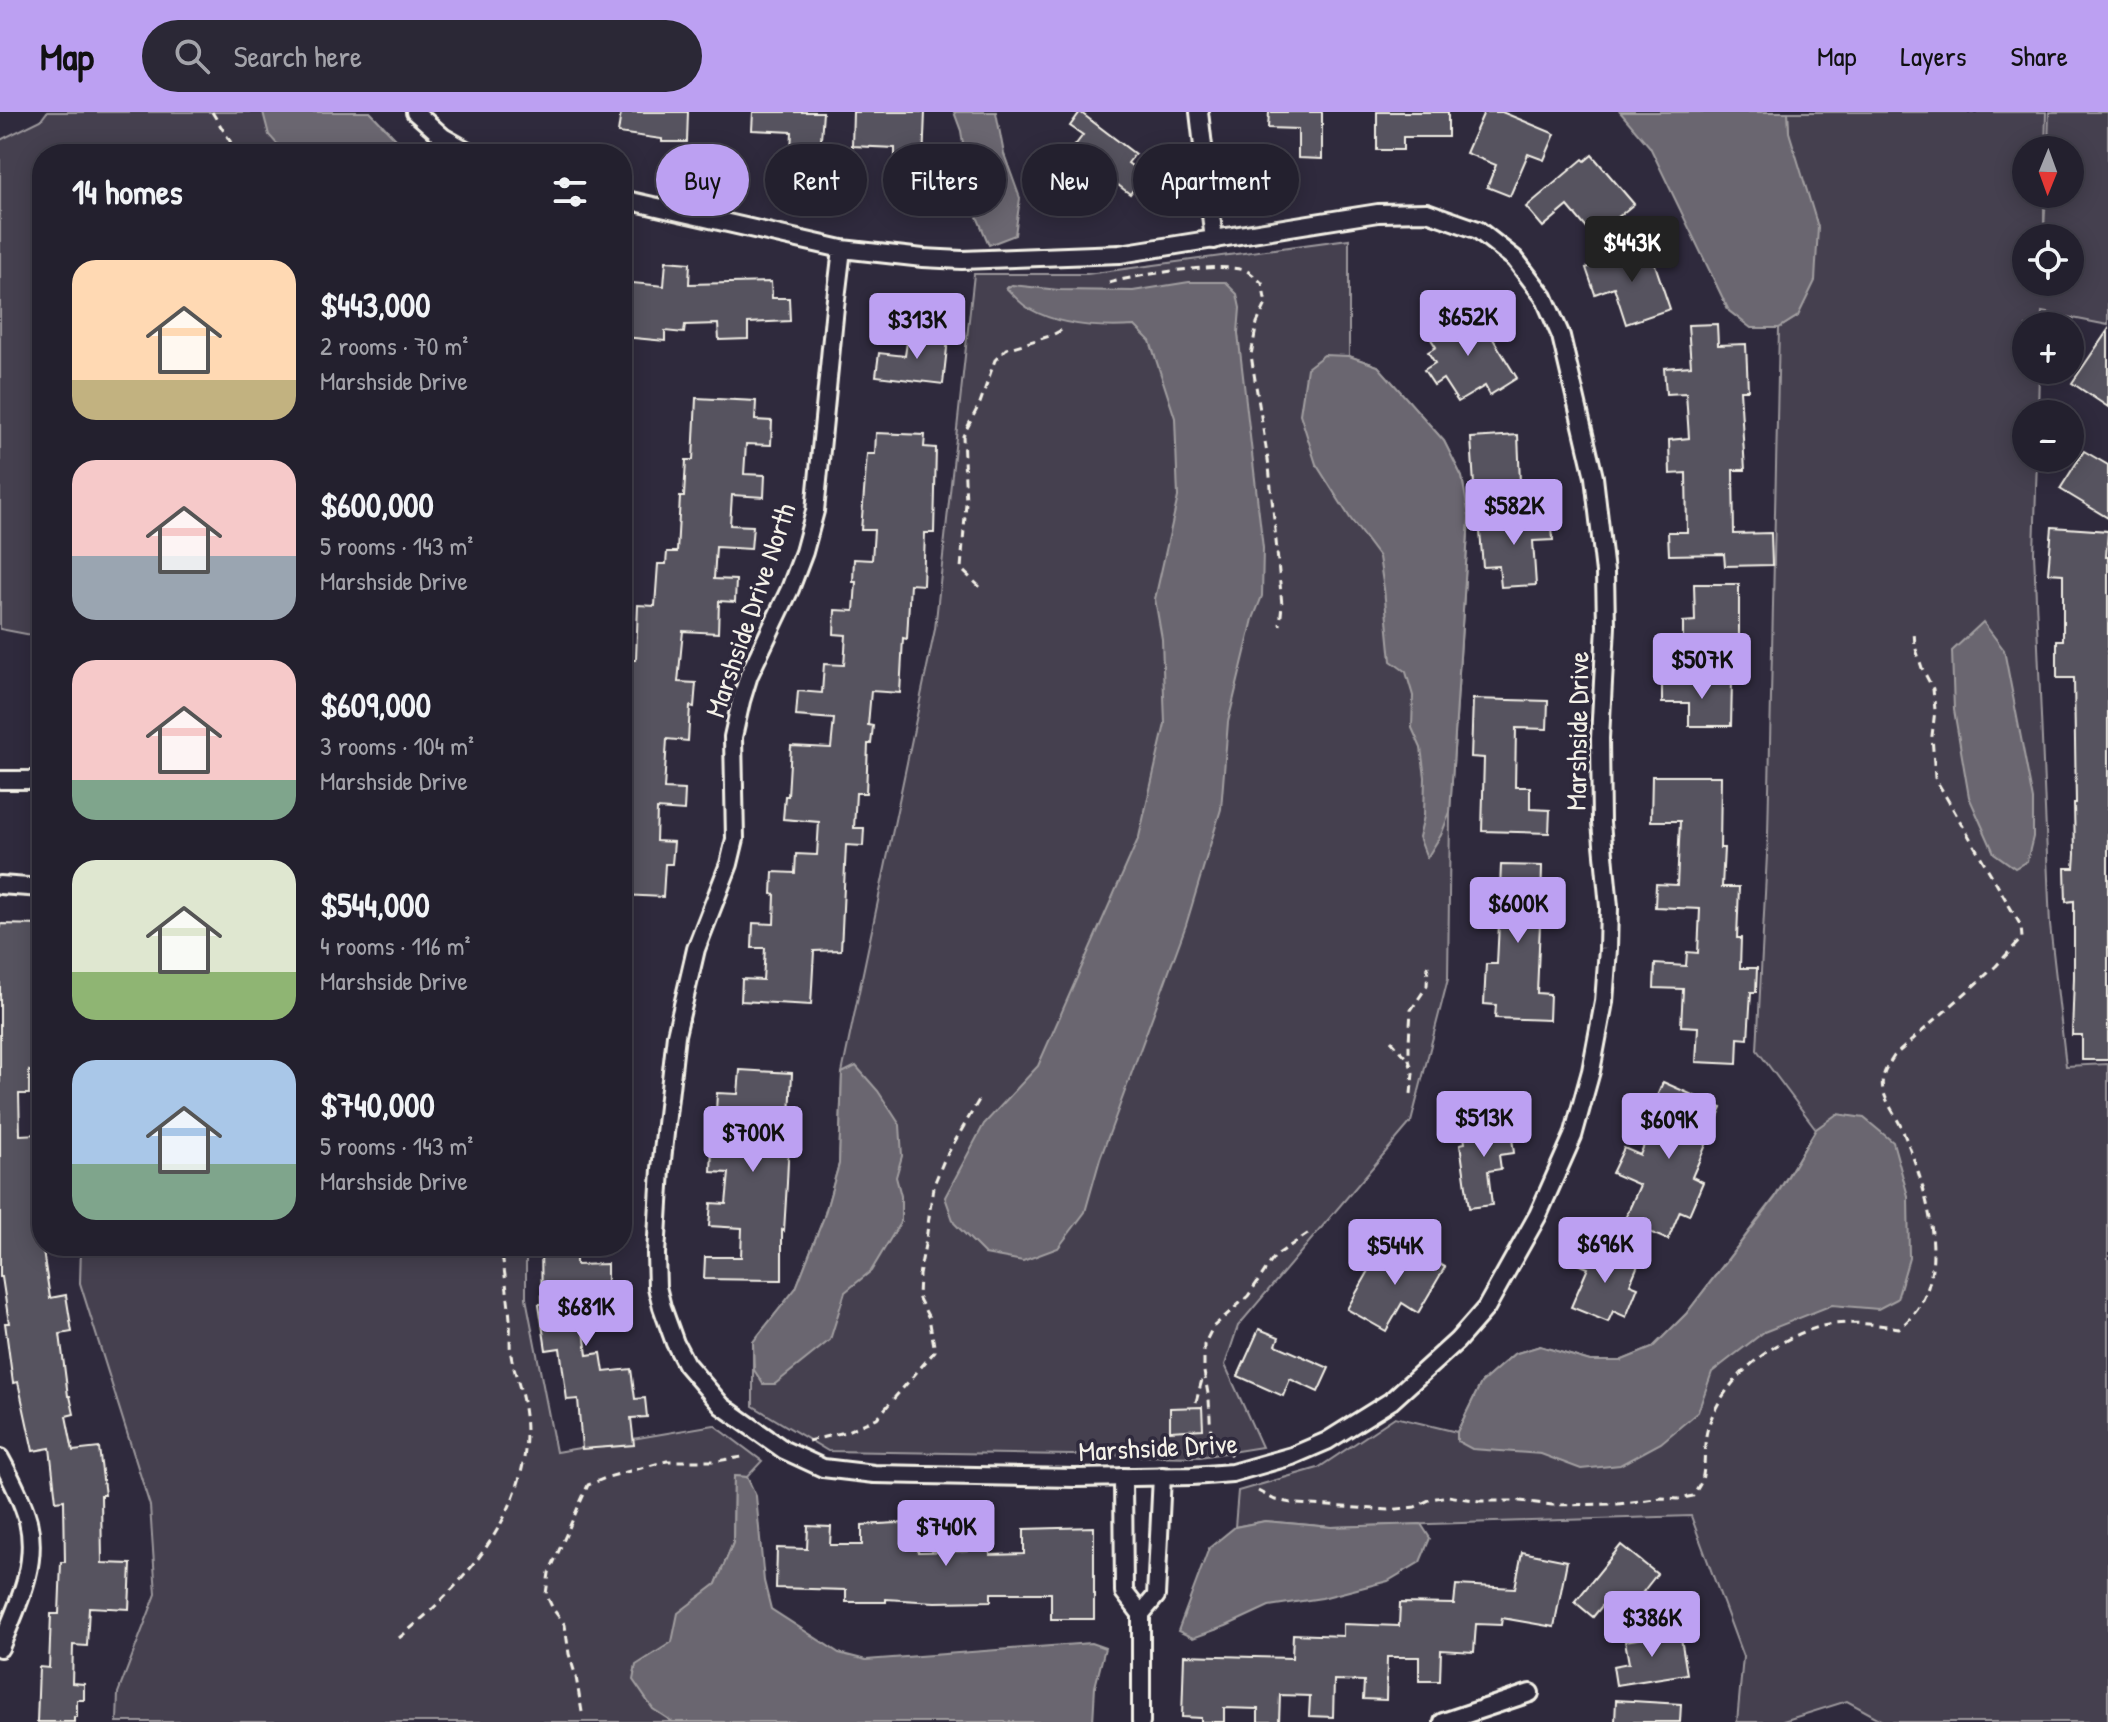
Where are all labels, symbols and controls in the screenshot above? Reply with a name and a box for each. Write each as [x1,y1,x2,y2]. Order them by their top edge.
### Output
search box [142,20,702,92]
text: Map [40,30,94,82]
icon: search [170,34,214,78]
text: Search here [234,36,362,76]
text: Map [1817,37,1857,75]
text: Layers [1901,37,1966,75]
text: Share [2010,37,2068,75]
north arrow [2012,136,2084,208]
map controls [2012,136,2084,472]
chip: Buy [656,144,749,216]
chip: Rent [765,144,867,216]
chip: Filters [883,144,1006,216]
chip: New [1022,144,1117,216]
chip: Apartment [1133,144,1299,216]
text: 14 homes [72,169,183,215]
icon: filters [548,170,592,214]
pin: $443K [1576,216,1688,284]
text: $443K [1603,224,1661,259]
button: locate [2012,224,2084,296]
text: $443,000 [320,282,431,328]
pin: $652K [1412,290,1524,358]
icon: home [136,292,232,388]
pin: $313K [861,293,973,361]
text: $652K [1438,298,1498,333]
text: $313K [887,301,947,336]
button: + [2012,312,2084,384]
text: 2 rooms · 70 m² [320,328,468,363]
text: Marshside Drive [320,363,468,398]
button: − [2012,400,2084,472]
pin: $582K [1458,479,1570,547]
text: $600,000 [320,482,434,528]
text: $582K [1483,487,1545,522]
icon: home [136,492,232,588]
street label: Marshside Drive North [696,498,805,722]
text: 5 rooms · 143 m² [320,528,473,563]
text: Marshside Drive [320,563,468,598]
pin: $507K [1646,633,1758,701]
text: $507K [1671,641,1733,676]
street label: Marshside Drive [1557,651,1597,811]
text: $609,000 [320,682,431,728]
icon: home [136,692,232,788]
text: 3 rooms · 104 m² [320,728,474,763]
text: Marshside Drive [320,763,468,798]
pin: $600K [1462,877,1574,945]
text: $544,000 [320,882,430,928]
text: $600K [1488,885,1548,920]
icon: home [136,892,232,988]
text: 4 rooms · 116 m² [320,928,470,963]
text: Marshside Drive [320,963,468,998]
text: $740,000 [320,1082,435,1128]
pin: $513K [1428,1091,1540,1159]
icon: home [136,1092,232,1188]
pin: $609K [1613,1093,1725,1161]
text: $513K [1455,1099,1513,1134]
text: $609K [1640,1101,1698,1136]
pin: $700K [697,1106,809,1174]
text: $700K [722,1114,784,1149]
text: 5 rooms · 143 m² [320,1128,473,1163]
text: Marshside Drive [320,1163,468,1198]
pin: $696K [1549,1217,1661,1285]
pin: $544K [1339,1219,1451,1287]
text: $696K [1576,1225,1634,1260]
text: $544K [1366,1227,1424,1262]
pin: $681K [530,1280,642,1348]
text: $681K [557,1288,615,1323]
street label: Marshside Drive [1078,1424,1238,1470]
pin: $740K [890,1500,1002,1568]
text: $740K [915,1508,977,1543]
pin: $386K [1596,1591,1708,1659]
text: $386K [1622,1599,1682,1634]

